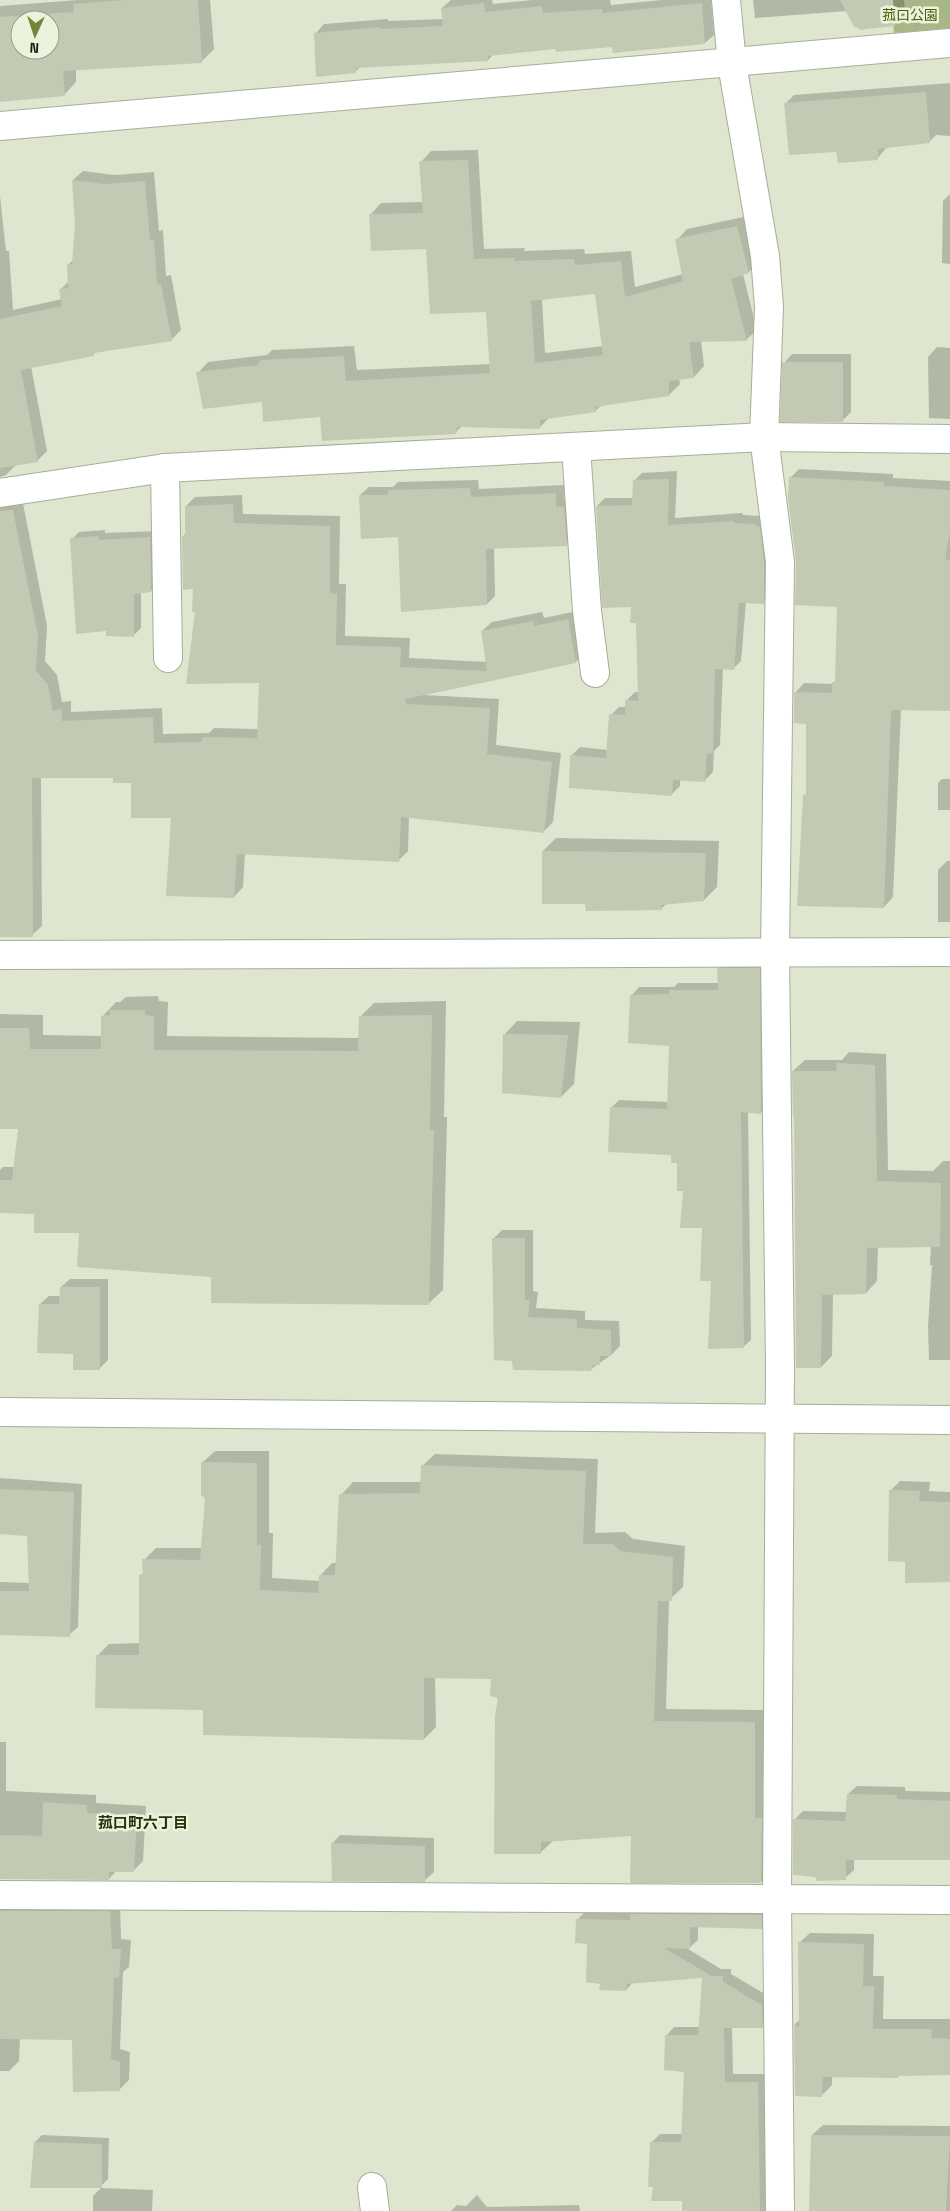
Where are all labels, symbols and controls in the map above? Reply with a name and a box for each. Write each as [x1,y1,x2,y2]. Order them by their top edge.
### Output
park label: 菰口公園 [882,6,938,24]
north arrow [10,10,60,60]
text: N [29,39,39,57]
district label: 菰口町六丁目 [98,1813,188,1832]

